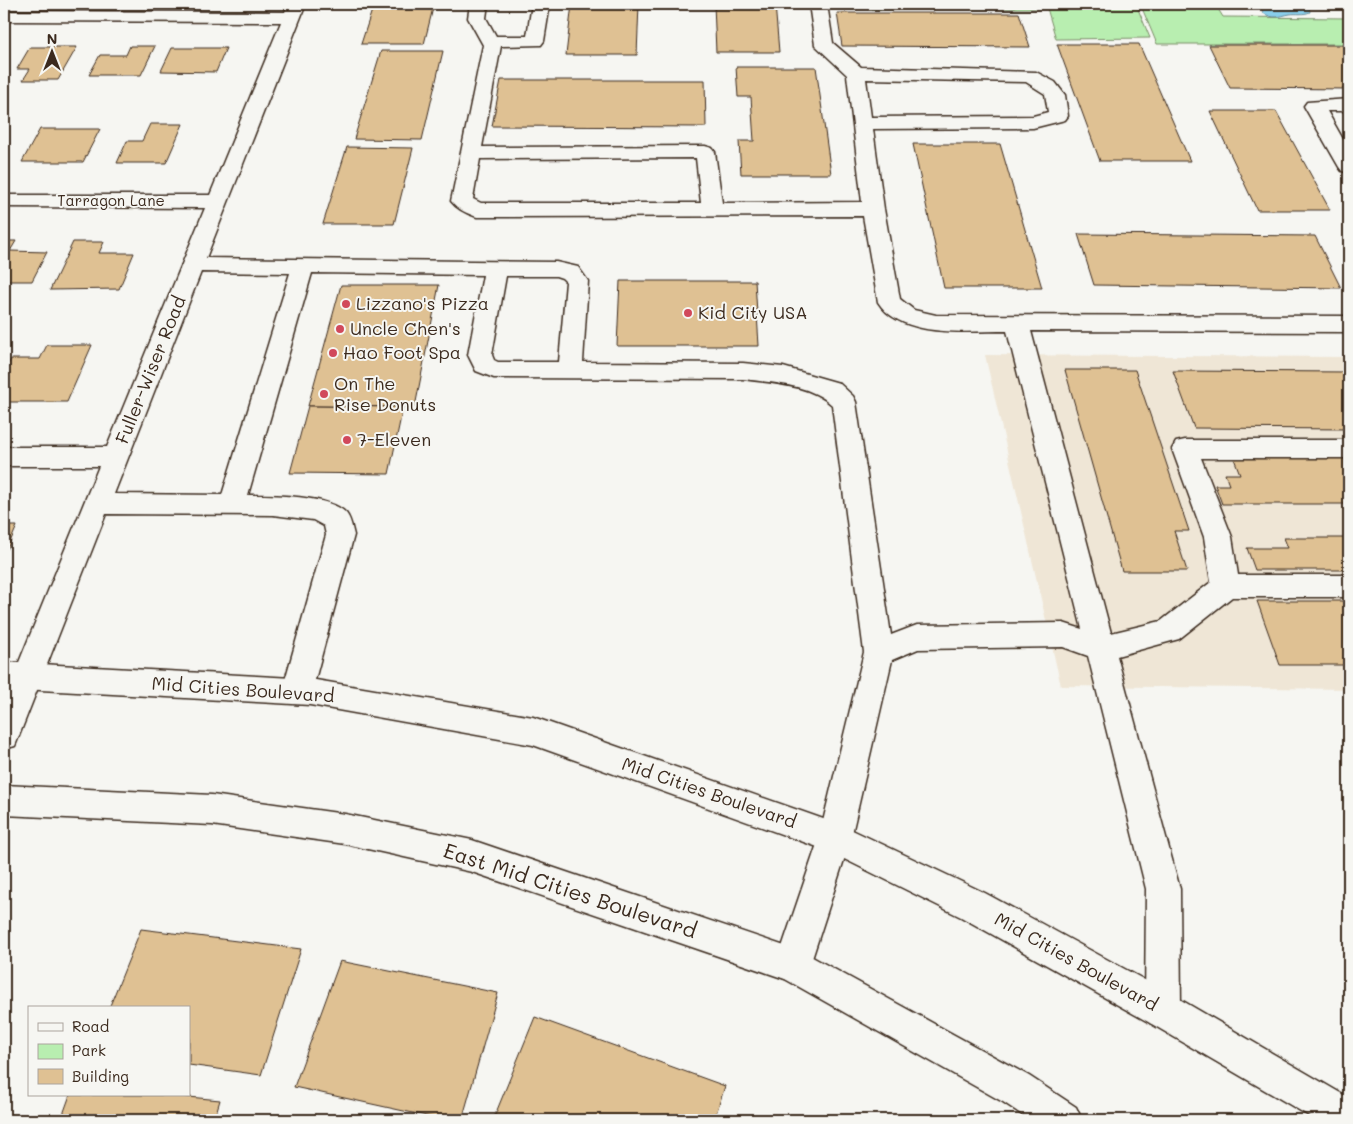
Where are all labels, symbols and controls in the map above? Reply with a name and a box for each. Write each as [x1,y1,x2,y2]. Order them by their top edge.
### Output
north arrow [28,28,78,78]
text: N [47,29,57,48]
street label: Tarragon Lane [57,190,165,210]
place label: Lizzano's Pizza [356,291,489,315]
street label: Fuller-Wiser Road [109,292,191,447]
marker: Lizzano's Pizza [340,298,352,310]
place label: Kid City USA [698,300,808,324]
marker: Kid City USA [682,307,694,319]
place label: Uncle Chen's [350,316,461,340]
marker: Uncle Chen's [334,323,346,335]
place label: Hao Foot Spa [343,340,461,364]
marker: Hao Foot Spa [327,347,339,359]
place label: On The Rise Donuts [334,371,436,416]
marker: On The Rise Donuts [318,388,330,400]
place label: 7-Eleven [357,427,431,451]
marker: 7-Eleven [341,434,353,446]
street label: Mid Cities Boulevard [151,671,335,707]
street label: Mid Cities Boulevard [619,751,800,833]
street label: East Mid Cities Boulevard [440,836,701,943]
street label: Mid Cities Boulevard [991,906,1162,1016]
legend [28,1006,190,1096]
text: Road [72,1016,109,1036]
text: Park [72,1040,106,1060]
text: Building [72,1066,129,1086]

